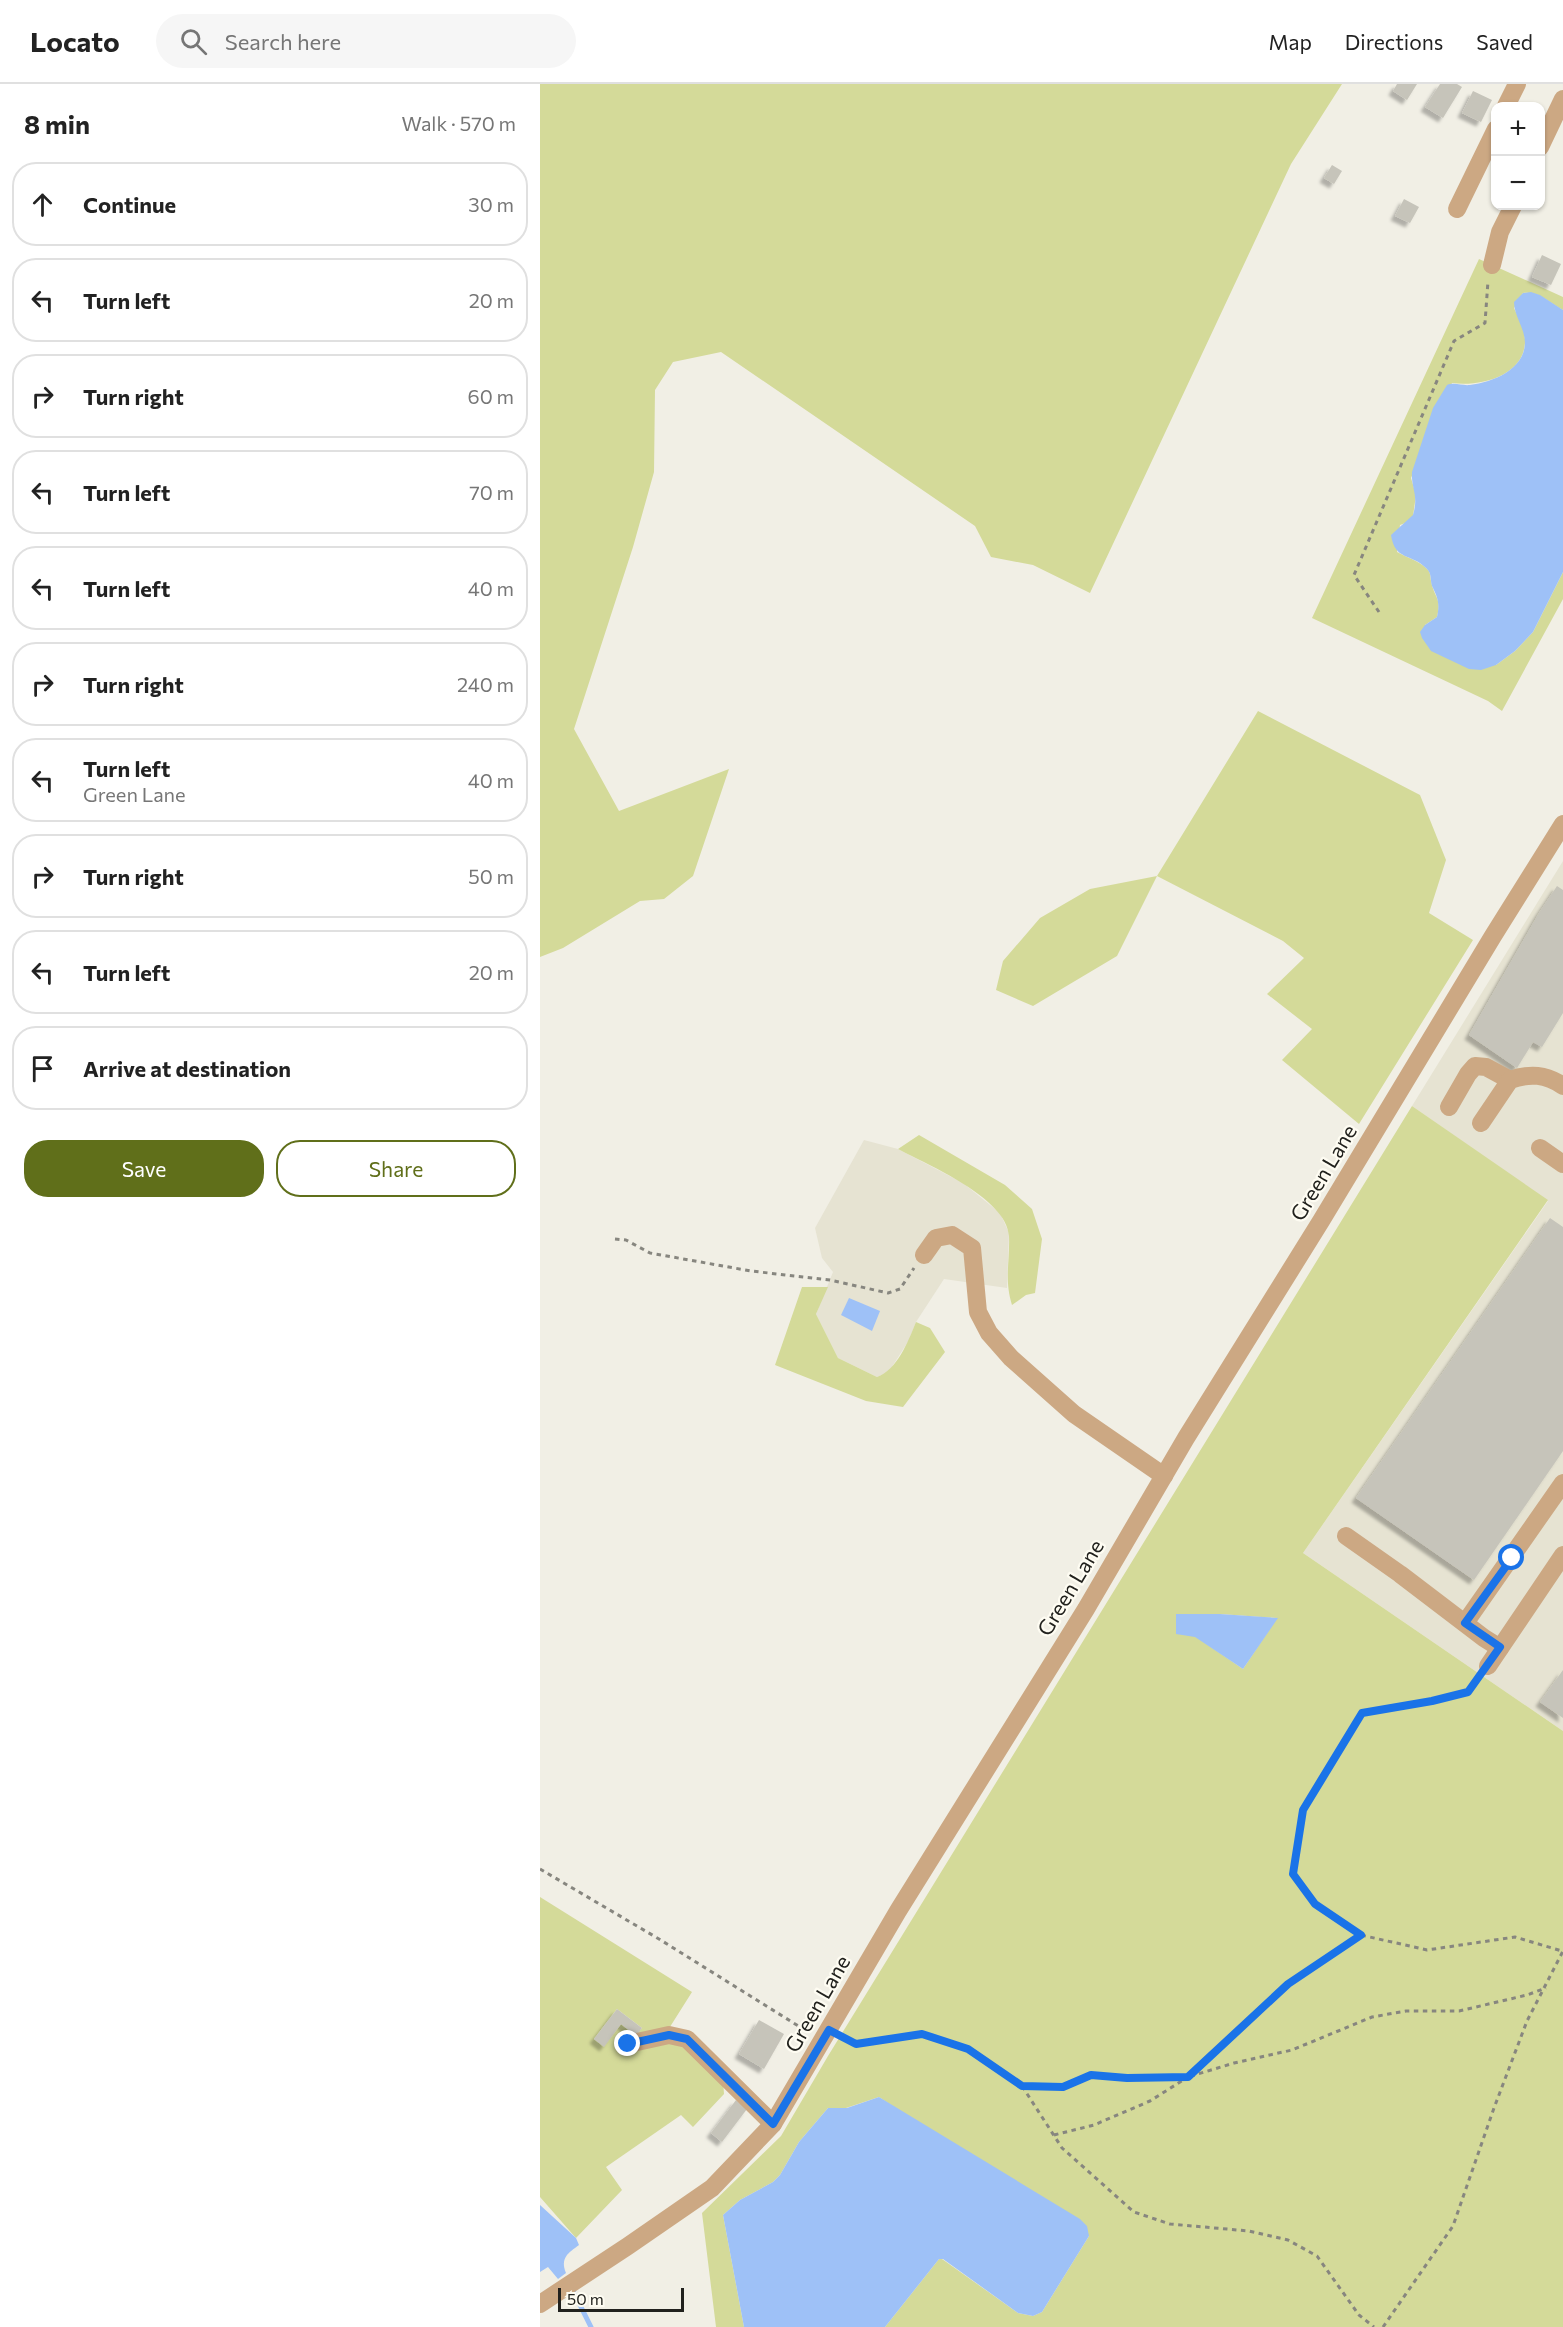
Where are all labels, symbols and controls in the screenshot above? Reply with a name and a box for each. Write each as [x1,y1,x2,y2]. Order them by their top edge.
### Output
search box [156,14,576,68]
text: Locato [30,24,120,58]
icon: search [177,25,210,58]
text: Search here [225,28,341,55]
text: Map [1269,29,1312,54]
text: Directions [1345,29,1443,54]
text: Saved [1476,29,1533,54]
map controls [1491,102,1545,210]
button: + [1491,102,1545,156]
text: 8 min [24,108,90,139]
text: Walk · 570 m [402,111,516,135]
button: − [1491,156,1545,210]
icon: ahead [26,188,59,221]
text: Continue [83,191,176,218]
text: 30 m [468,192,514,216]
icon: left [26,284,59,317]
text: Turn left [83,287,170,314]
text: 20 m [469,288,514,312]
icon: right [26,380,59,413]
text: Turn right [83,383,184,410]
text: 60 m [468,384,514,408]
icon: left [26,476,59,509]
text: Turn left [83,479,170,506]
text: 70 m [469,480,514,504]
icon: left [26,572,59,605]
text: Turn left [83,575,170,602]
text: 40 m [468,576,514,600]
icon: right [26,668,59,701]
text: Turn right [83,671,184,698]
text: 240 m [457,672,514,696]
text: Turn left [83,755,170,782]
icon: left [26,764,59,797]
text: 40 m [468,768,514,792]
text: Green Lane [83,782,186,806]
icon: right [26,860,59,893]
text: Turn right [83,863,184,890]
text: 50 m [468,864,514,888]
icon: left [26,956,59,989]
text: Turn left [83,959,170,986]
text: 20 m [469,960,514,984]
icon: arrive [26,1052,59,1085]
text: Arrive at destination [83,1055,291,1082]
street label: Green Lane [1284,1120,1361,1225]
button: Save [24,1140,264,1197]
button: Share [276,1140,516,1197]
street label: Green Lane [1031,1535,1108,1640]
route start [1498,1544,1524,1570]
street label: Green Lane [779,1950,854,2056]
route end [614,2030,640,2056]
scale bar [558,2285,684,2312]
text: 50 m [567,2289,604,2308]

